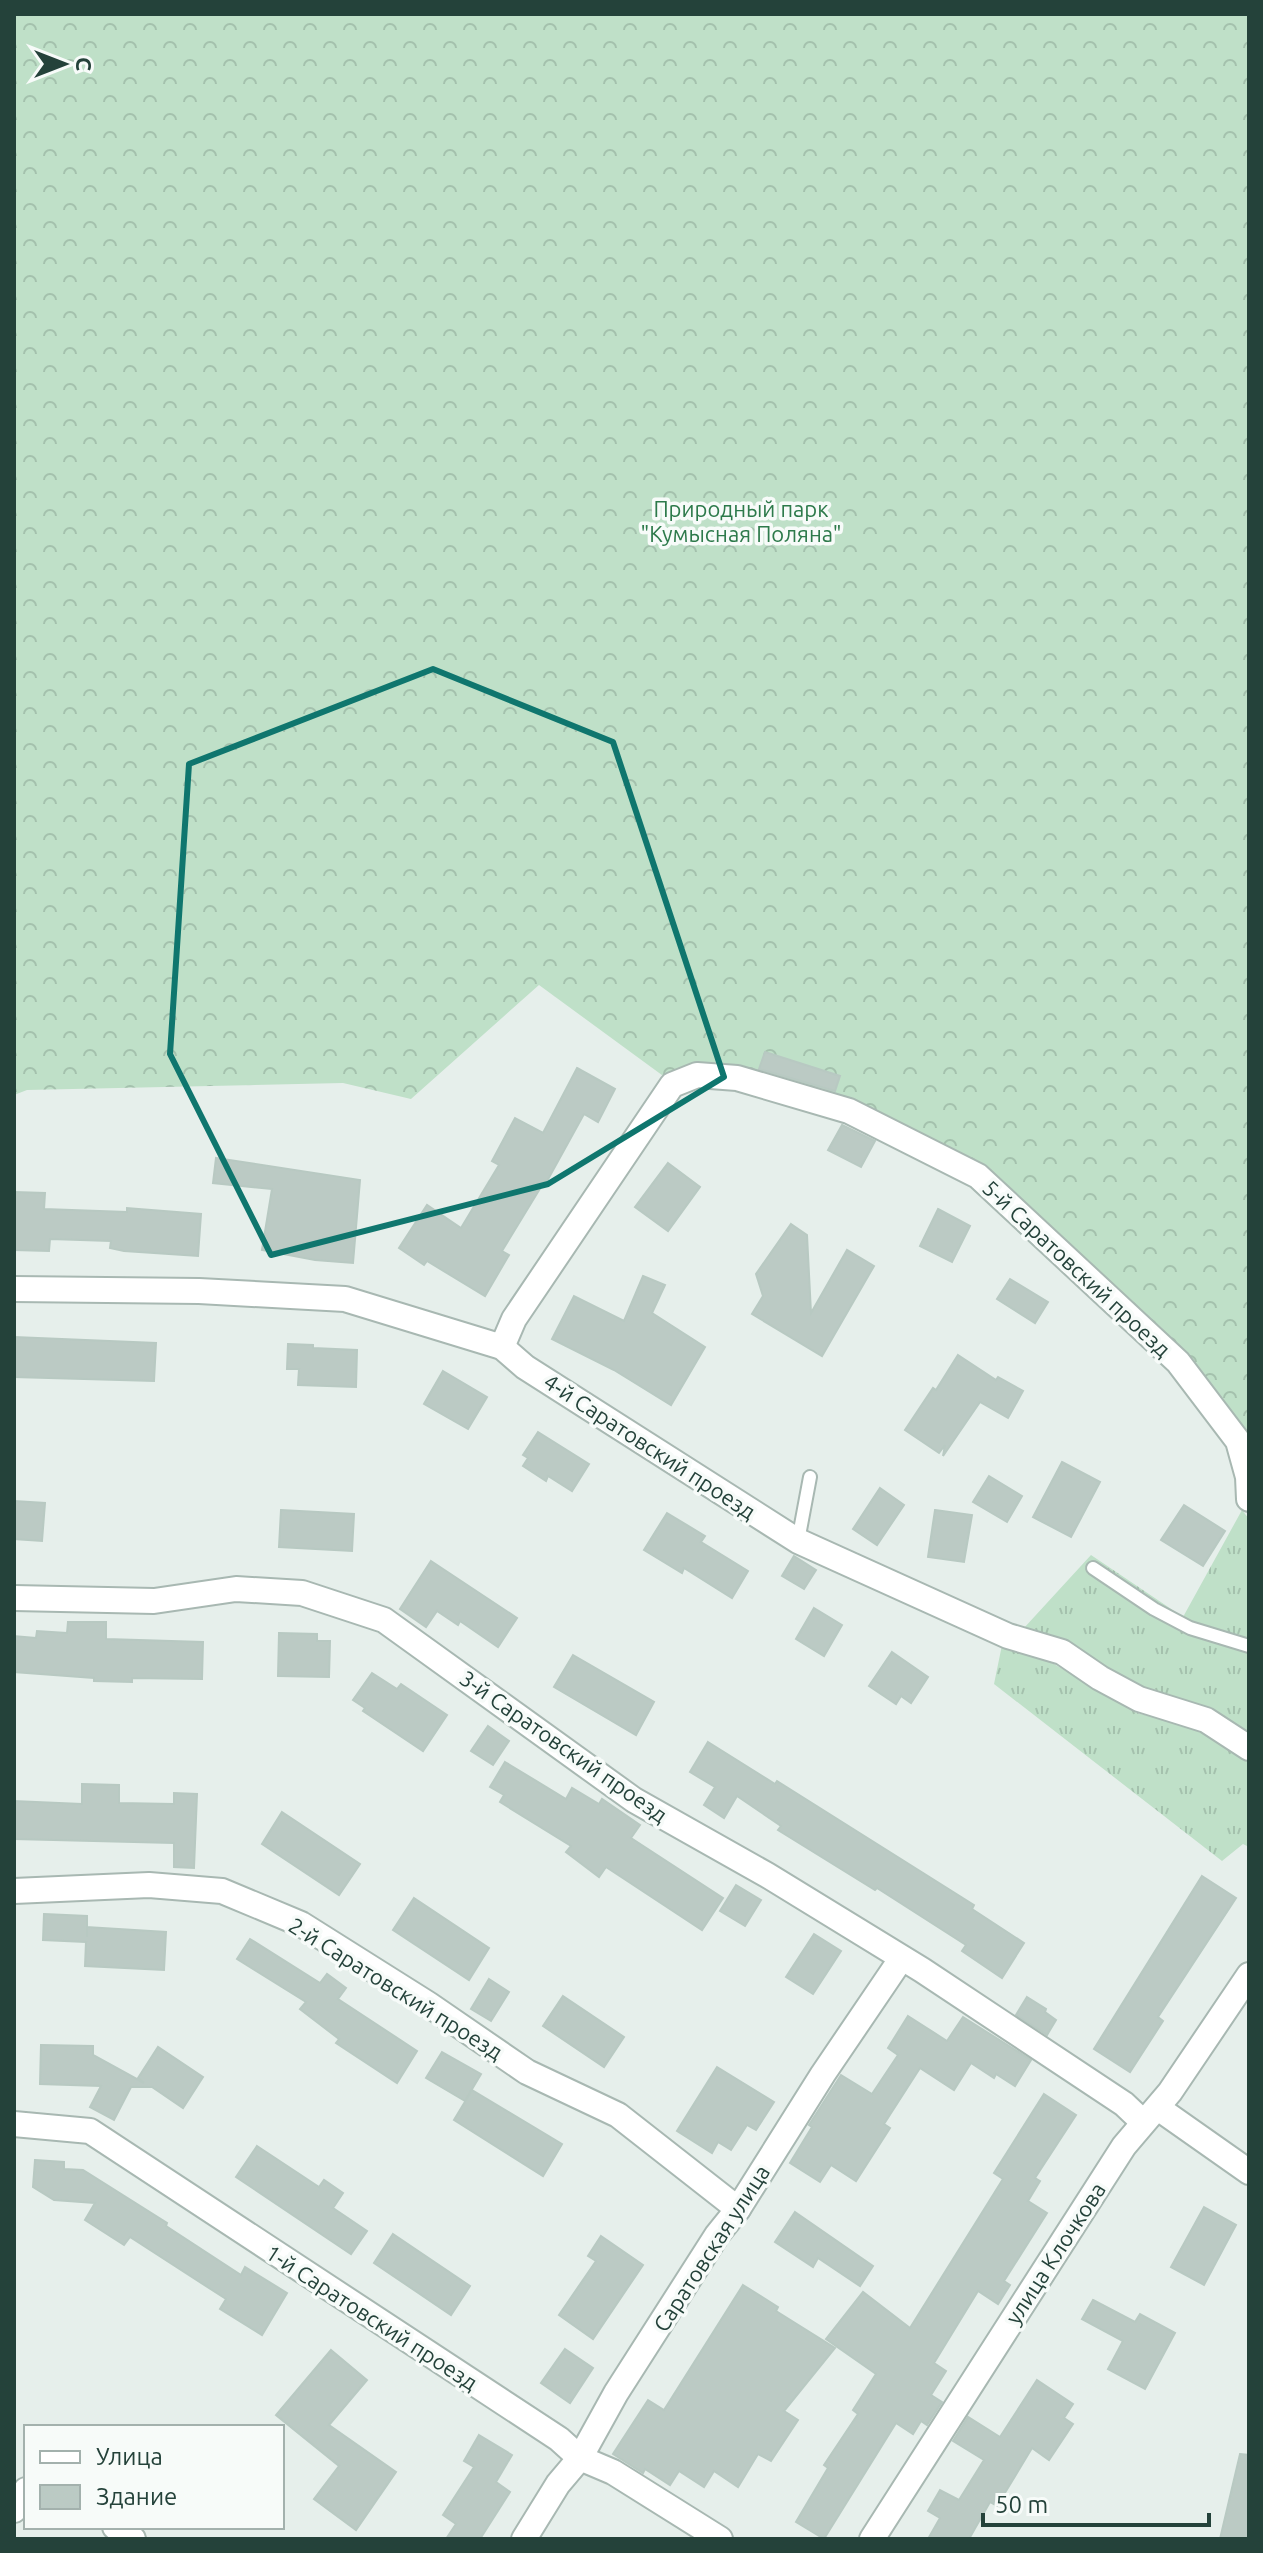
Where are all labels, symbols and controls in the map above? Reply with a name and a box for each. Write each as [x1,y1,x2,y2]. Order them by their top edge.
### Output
north arrow [24,24,104,104]
text: С [72,57,97,71]
park label: Природный парк "Кумысная Поляна" [641,496,841,546]
street label: 5-й Саратовский проезд [978,1175,1176,1362]
street label: 4-й Саратовский проезд [540,1368,761,1524]
street label: 3-й Саратовский проезд [456,1665,673,1827]
street label: 2-й Саратовский проезд [285,1912,508,2064]
street label: Саратовская улица [648,2160,774,2336]
street label: улица Клочкова [1000,2178,1110,2328]
street label: 1-й Саратовский проезд [262,2239,483,2395]
legend [24,2425,284,2529]
text: Улица [96,2443,163,2470]
scale bar [983,2477,1209,2527]
text: Здание [96,2483,177,2510]
text: 50 m [995,2491,1048,2518]

